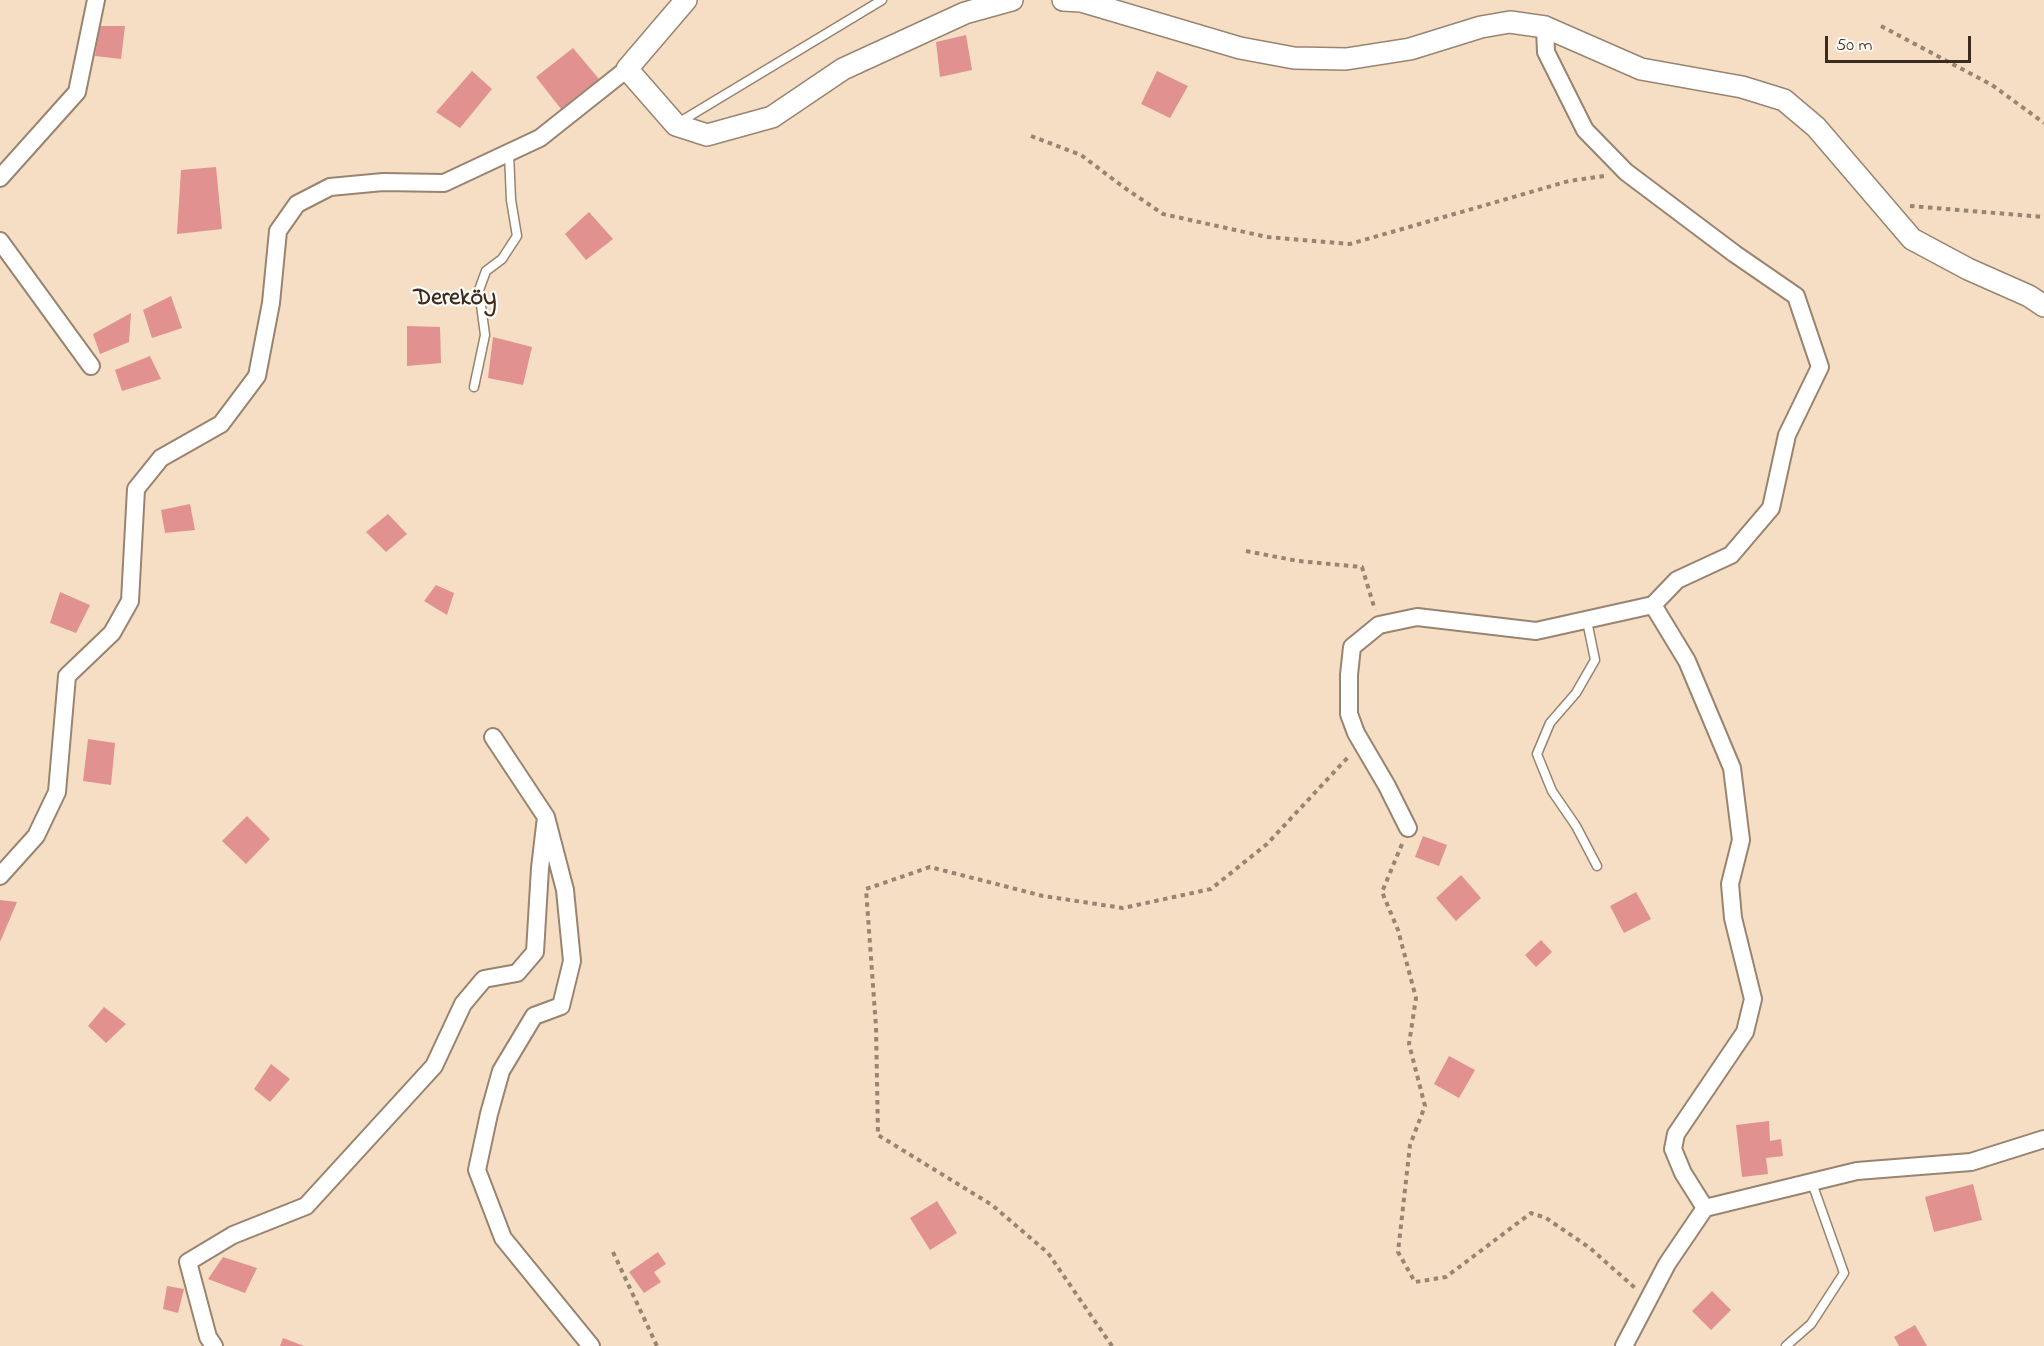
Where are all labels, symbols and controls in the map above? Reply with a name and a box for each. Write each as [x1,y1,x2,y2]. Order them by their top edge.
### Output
scale bar [1828,24,1974,62]
text: 50 m [1836,33,1873,59]
district label: Dereköy [414,286,496,314]

